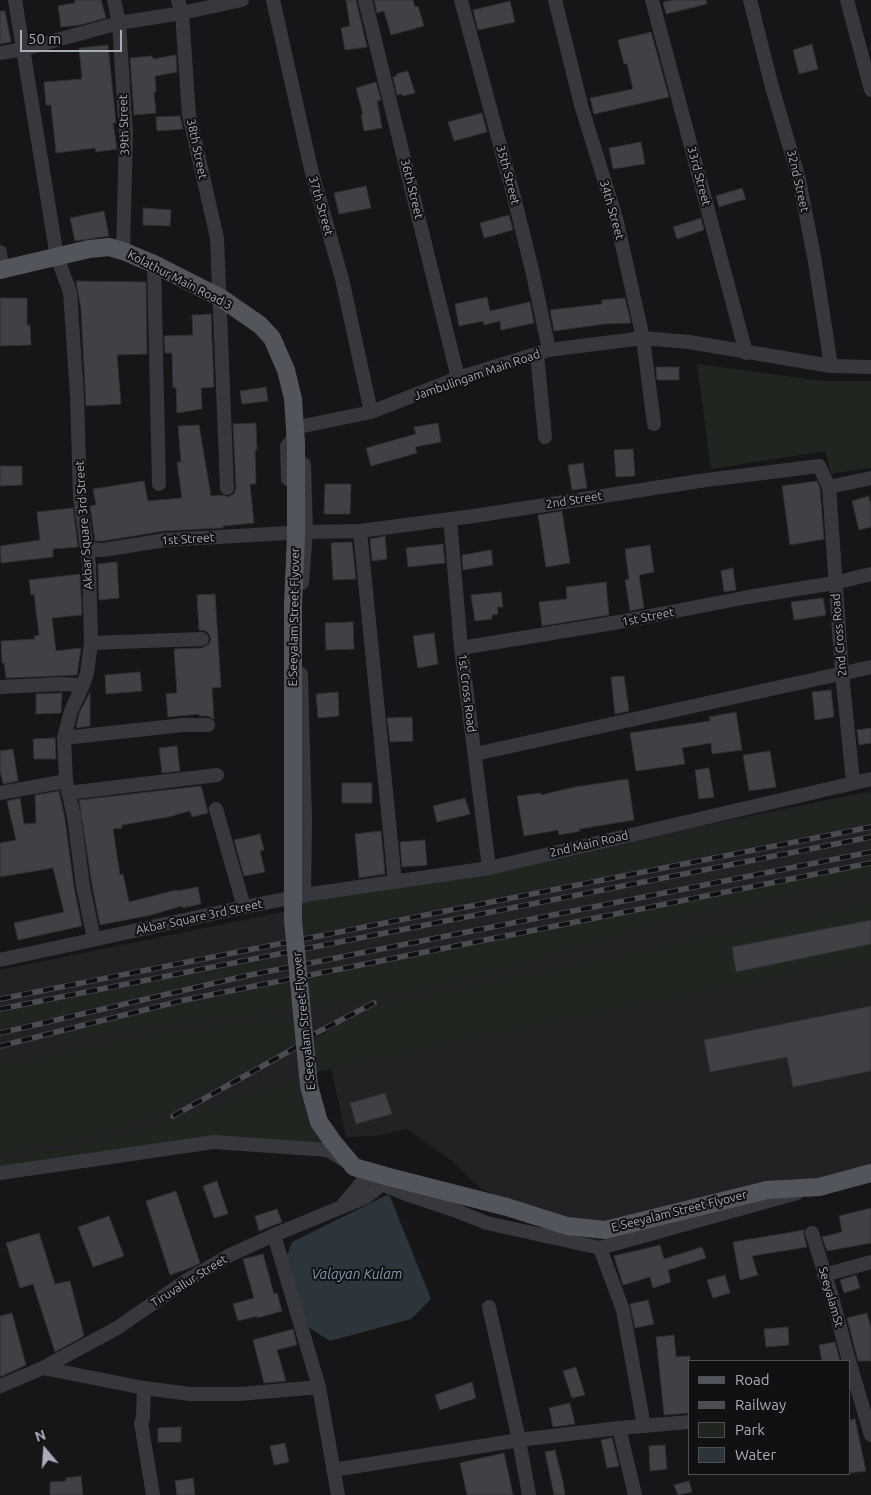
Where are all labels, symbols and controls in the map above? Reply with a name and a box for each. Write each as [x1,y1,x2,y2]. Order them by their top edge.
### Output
scale bar [22,20,125,52]
text: 50 m [28,30,61,47]
street label: 39th Street [116,94,132,156]
street label: 38th Street [184,117,210,181]
street label: 35th Street [493,144,523,206]
street label: 33rd Street [684,145,714,207]
street label: 32nd Street [784,148,812,214]
street label: 36th Street [398,157,426,221]
street label: 37th Street [306,175,336,237]
street label: 34th Street [597,179,627,241]
street label: Kolathur Main Road 3 [125,247,235,313]
street label: Jambulingam Main Road [412,347,542,403]
street label: Akbar Square 3rd Street [72,460,96,590]
street label: 2nd Street [545,488,603,512]
street label: 1st Street [161,530,215,548]
street label: E Seeyalam Street Flyover [286,547,302,687]
street label: 2nd Cross Road [828,593,850,677]
street label: 1st Street [621,605,675,629]
street label: 1st Cross Road [455,653,479,733]
street label: 2nd Main Road [548,828,630,860]
street label: Akbar Square 3rd Street [134,897,264,937]
street label: E Seeyalam Street Flyover [290,951,318,1091]
street label: E Seeyalam Street Flyover [610,1187,748,1235]
street label: Tiruvallur Street [148,1252,230,1310]
street label: SeeyalamSt [816,1265,846,1329]
water label: Valayan Kulam [312,1266,402,1282]
legend [688,1360,851,1475]
text: Road [735,1371,770,1388]
text: Railway [735,1396,786,1413]
text: Park [735,1421,765,1438]
north arrow [20,1425,70,1475]
text: N [33,1427,48,1445]
text: Water [735,1446,776,1463]

